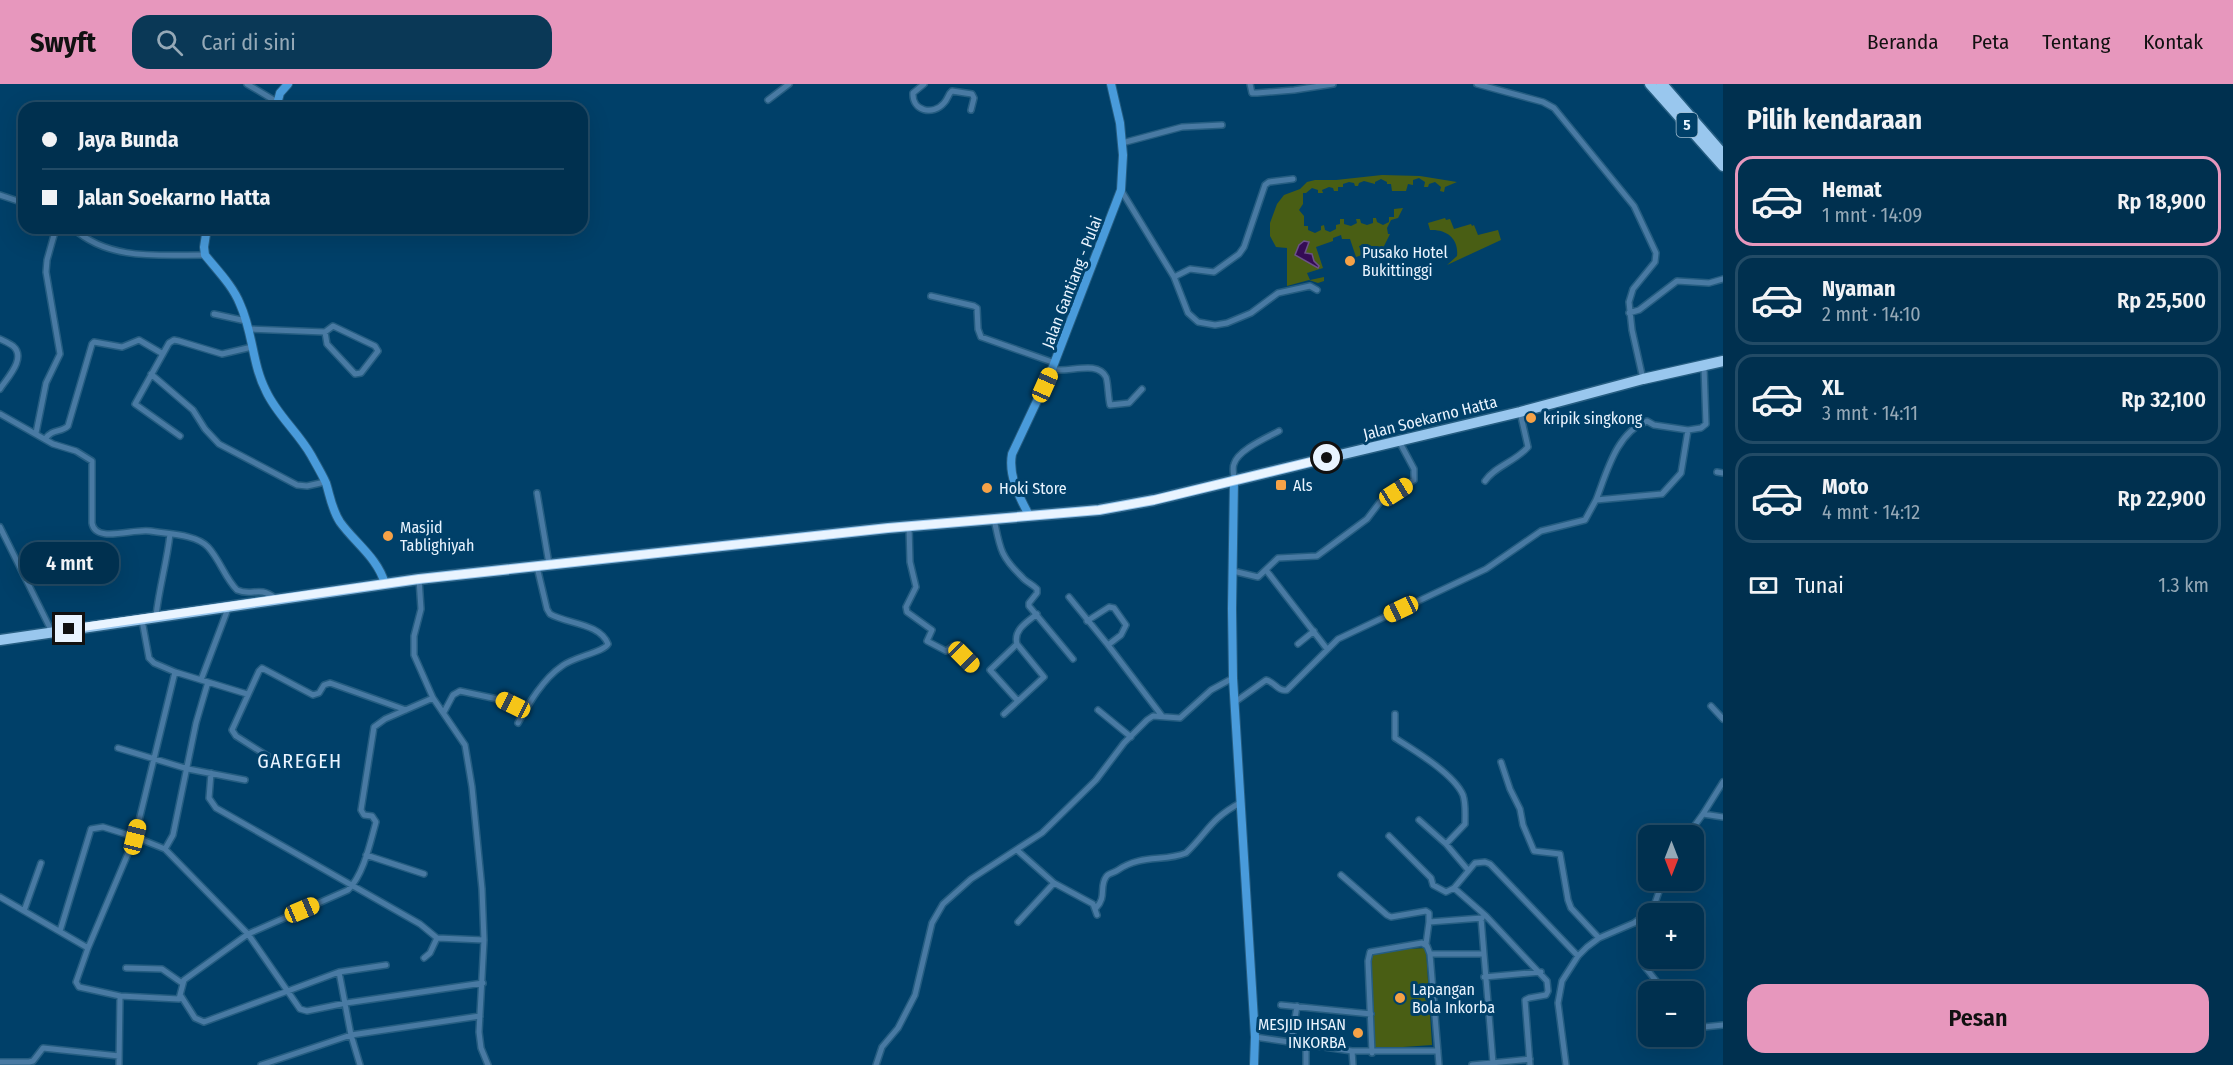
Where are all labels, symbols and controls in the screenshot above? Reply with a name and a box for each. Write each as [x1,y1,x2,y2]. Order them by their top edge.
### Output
search box [132,15,552,69]
text: Swyft [30,26,96,59]
icon: search [153,26,186,59]
text: Cari di sini [201,29,296,56]
text: Beranda [1867,29,1939,55]
text: Peta [1972,29,2009,55]
text: Tentang [2042,29,2110,55]
text: Kontak [2143,29,2203,55]
text: Pilih kendaraan [1747,104,1922,136]
road number: 5 [1676,113,1698,137]
text: Jaya Bunda [78,126,179,153]
icon: car [1750,174,1804,228]
text: Hemat [1822,176,1882,203]
text: Jalan Soekarno Hatta [78,184,270,211]
text: Rp 18,900 [2117,188,2206,215]
text: 1 mnt · 14:09 [1822,203,1922,227]
street label: Jalan Gantiang - Pulai [1038,213,1106,351]
place label: Pusako Hotel Bukittinggi [1362,243,1448,280]
marker: Pusako Hotel Bukittinggi [1343,254,1357,268]
icon: car [1750,273,1804,327]
text: Nyaman [1822,275,1895,302]
text: Rp 25,500 [2117,287,2206,314]
text: 2 mnt · 14:10 [1822,302,1921,326]
car [1029,365,1061,405]
icon: car [1750,372,1804,426]
text: XL [1822,374,1844,401]
text: Rp 32,100 [2121,386,2206,413]
street label: Jalan Soekarno Hatta [1361,392,1499,444]
text: 3 mnt · 14:11 [1822,401,1918,425]
place label: kripik singkong [1543,409,1643,428]
marker: kripik singkong [1524,411,1538,425]
route start [1313,444,1340,471]
icon: car [1750,471,1804,525]
text: Moto [1822,473,1869,500]
car [1376,475,1416,509]
place label: Als [1293,476,1313,495]
marker: Als [1274,478,1288,492]
place label: Hoki Store [999,479,1067,498]
marker: Hoki Store [980,481,994,495]
text: Rp 22,900 [2118,485,2206,512]
text: 4 mnt · 14:12 [1822,500,1920,524]
place label: Masjid Tablighiyah [400,518,474,555]
marker: Masjid Tablighiyah [381,529,395,543]
callout: 4 mnt [20,542,118,584]
text: 4 mnt [46,551,93,575]
icon: cash [1747,569,1780,602]
text: Tunai [1795,572,1844,599]
text: 1.3 km [2158,573,2209,597]
car [1381,593,1421,625]
route end [55,615,82,642]
car [945,638,983,676]
car [493,689,533,721]
district label: GAREGEH [257,749,343,773]
car [122,817,148,857]
north arrow [1638,825,1704,891]
map controls [1638,825,1704,1047]
car [282,895,322,925]
button: + [1638,903,1704,969]
place label: Lapangan Bola Inkorba [1412,980,1495,1017]
button: − [1638,981,1704,1047]
button: Pesan [1747,984,2209,1053]
marker: Lapangan Bola Inkorba [1393,991,1407,1005]
place label: MESJID IHSAN INKORBA [1258,1015,1347,1052]
marker: MESJID IHSAN INKORBA [1351,1026,1365,1040]

